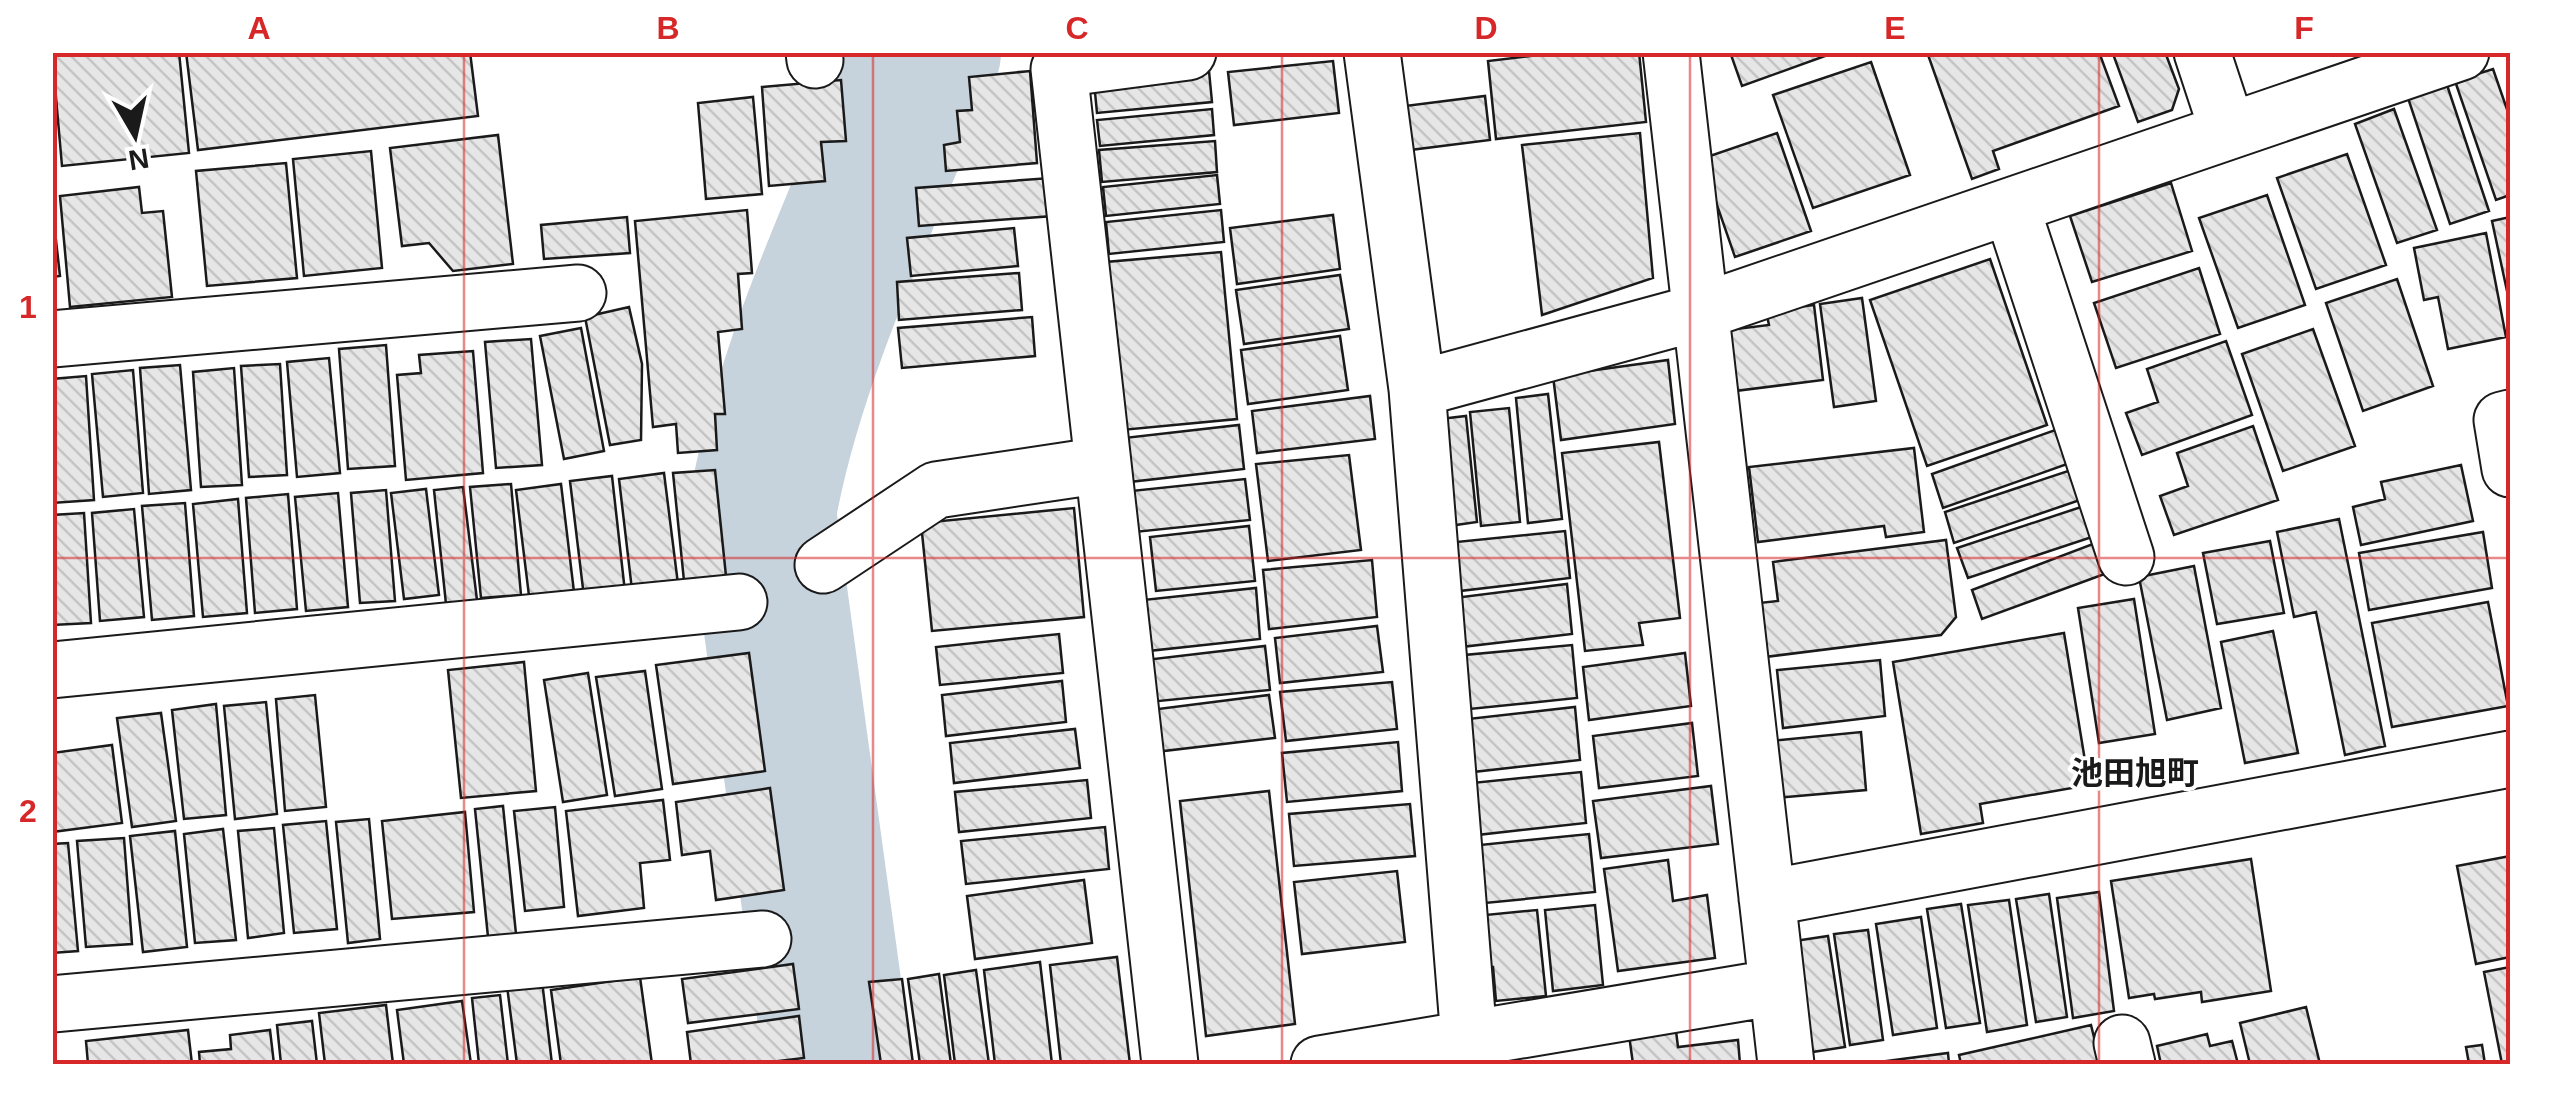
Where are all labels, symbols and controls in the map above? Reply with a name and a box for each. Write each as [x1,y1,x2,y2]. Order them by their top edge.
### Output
text: A [247,10,271,46]
text: B [656,10,680,46]
text: C [1065,10,1089,46]
text: D [1474,10,1498,46]
text: E [1884,10,1906,46]
text: F [2294,10,2314,46]
north arrow [85,85,185,185]
text: N [126,142,151,176]
text: 1 [19,289,37,325]
district label: 池田旭町 [2071,755,2199,791]
text: 2 [19,793,37,829]

